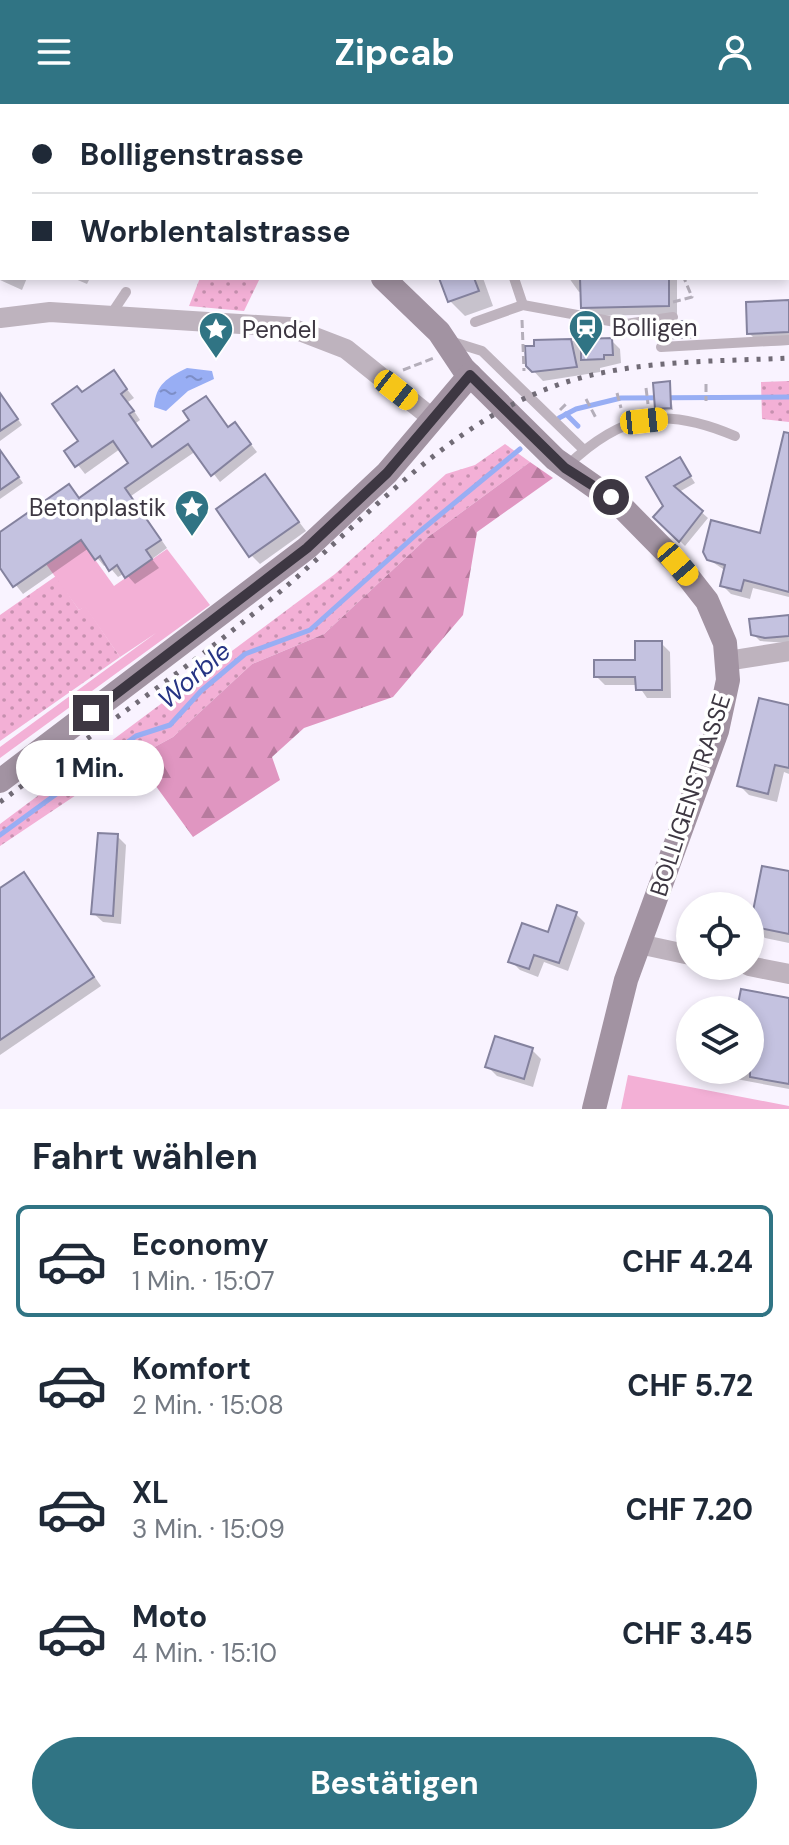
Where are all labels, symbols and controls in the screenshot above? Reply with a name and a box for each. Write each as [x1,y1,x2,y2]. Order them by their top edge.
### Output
text: Zipcab [334,29,455,76]
icon: menu [32,30,76,74]
icon: person [713,30,757,74]
text: Bolligenstrasse [80,135,304,174]
text: Worblentalstrasse [80,212,351,251]
station icon: Bolligen [567,308,605,358]
place icon: Pendel [197,310,235,360]
place label: Bolligen [612,312,698,343]
place label: Pendel [242,314,317,345]
car [370,366,422,414]
car [619,407,669,435]
route start [593,479,629,515]
place icon: Betonplastik [173,488,211,538]
place label: Betonplastik [29,492,166,523]
car [653,538,703,590]
water label: Worble [150,634,238,716]
street label: BOLLIGENSTRASSE [643,690,737,900]
route end [73,695,109,731]
callout: 1 Min. [17,741,165,797]
text: 1 Min. [56,751,124,785]
map controls [676,892,764,1084]
button: locate [676,892,764,980]
button: layers [676,996,764,1084]
text: Fahrt wählen [32,1133,258,1180]
icon: car [36,1225,108,1297]
text: Economy [132,1225,269,1264]
text: CHF 4.24 [622,1242,753,1281]
text: 1 Min. · 15:07 [132,1264,275,1298]
icon: car [36,1349,108,1421]
text: Komfort [132,1349,251,1388]
text: CHF 5.72 [627,1366,753,1405]
text: 2 Min. · 15:08 [132,1388,284,1422]
icon: car [36,1473,108,1545]
text: XL [132,1473,169,1512]
text: CHF 7.20 [626,1490,753,1529]
text: 3 Min. · 15:09 [132,1512,285,1546]
icon: car [36,1597,108,1669]
text: Moto [132,1597,207,1636]
text: CHF 3.45 [622,1614,753,1653]
text: 4 Min. · 15:10 [132,1636,277,1670]
button: Bestätigen [32,1737,757,1829]

